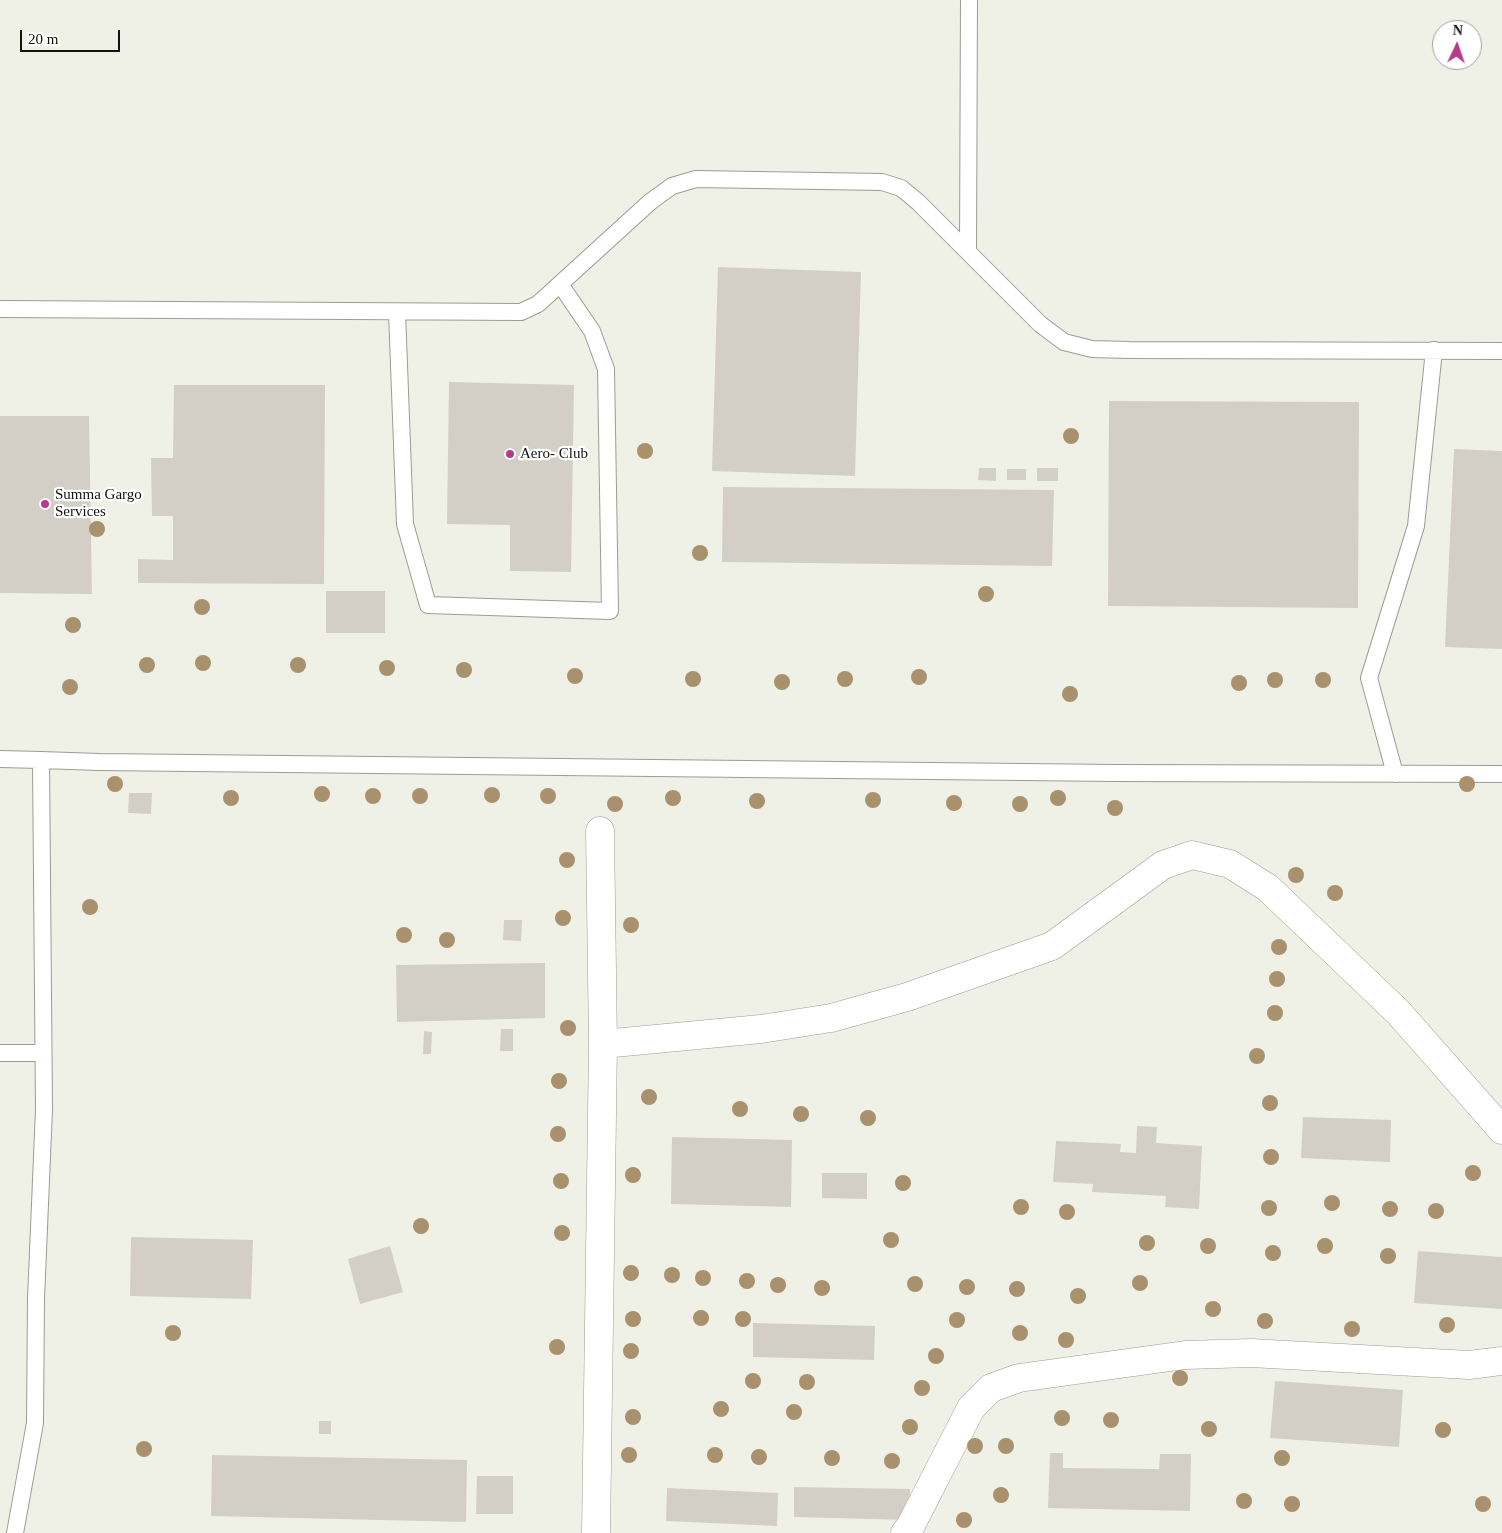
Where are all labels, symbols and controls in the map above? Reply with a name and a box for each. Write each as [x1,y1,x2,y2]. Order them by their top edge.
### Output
scale bar [22,20,122,52]
north arrow [1432,20,1482,70]
text: N [1452,23,1463,38]
text: 20 m [28,31,58,47]
place label: Aero- Club [520,445,588,463]
marker: Aero- Club [504,448,516,460]
place label: Summa Gargo Services [55,486,142,521]
marker: Summa Gargo Services [39,498,51,510]

